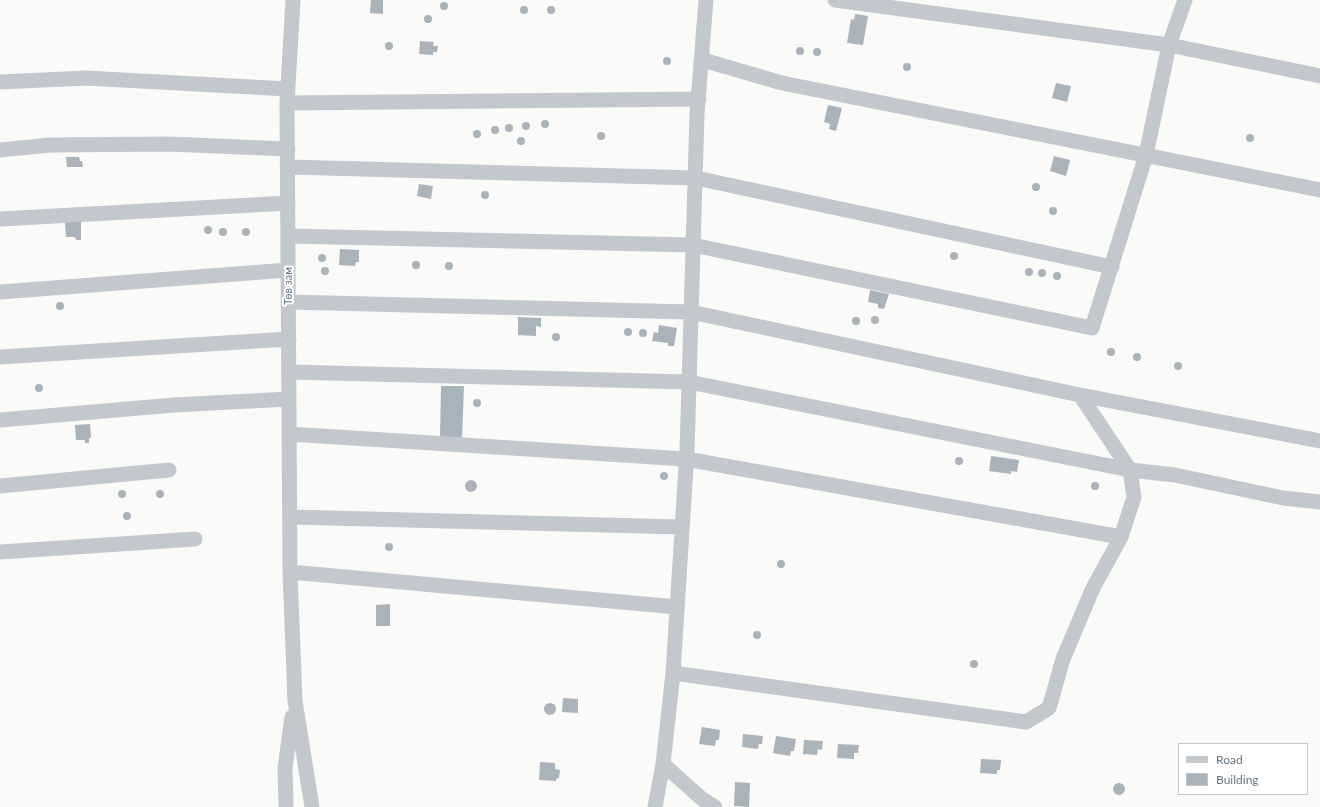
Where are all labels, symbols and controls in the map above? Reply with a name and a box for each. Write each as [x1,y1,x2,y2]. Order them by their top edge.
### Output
street label: Төв зам [281,267,295,305]
legend [1178,743,1308,795]
text: Road [1216,752,1243,767]
text: Building [1216,772,1259,787]

